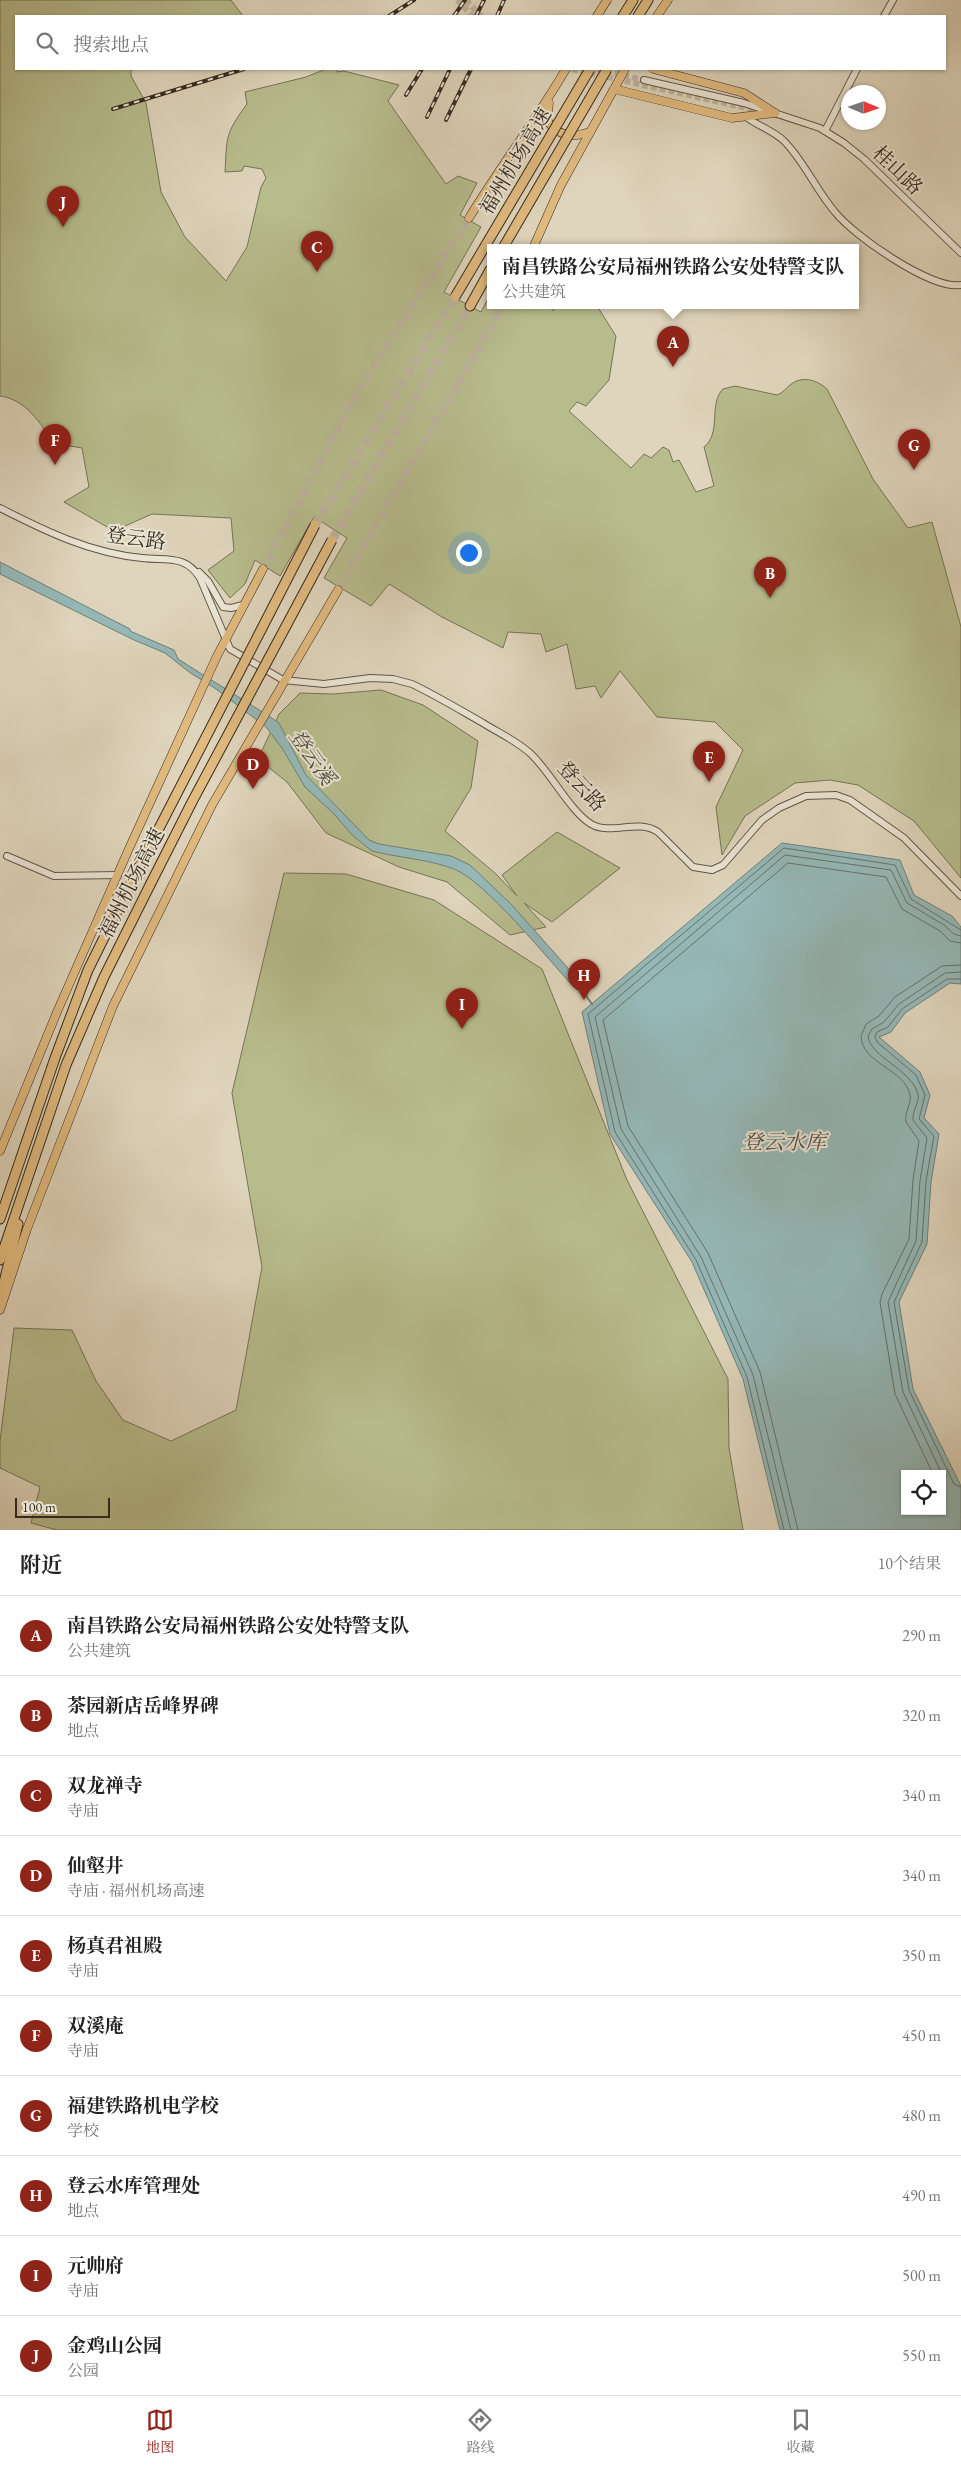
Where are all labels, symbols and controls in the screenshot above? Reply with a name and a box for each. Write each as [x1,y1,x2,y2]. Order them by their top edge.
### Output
search box [15,15,946,70]
icon: search [33,29,61,57]
text: 搜索地点 [73,32,149,57]
north arrow [841,85,886,130]
street label: 福州机场高速 [473,103,557,219]
street label: 桂山路 [867,140,929,200]
pin: J [47,186,79,227]
pin: C [301,231,333,272]
popup [487,244,859,309]
text: 南昌铁路公安局福州铁路公安处特警支队 [502,254,844,279]
text: 公共建筑 [502,281,566,302]
pin: A [657,326,689,367]
pin: F [39,424,71,465]
pin: G [898,429,930,470]
street label: 登云路 [104,521,168,555]
your location [456,540,482,566]
pin: B [754,557,786,598]
water label: 登云溪 [283,723,343,792]
pin: E [693,741,725,782]
pin: D [237,748,269,789]
street label: 登云路 [552,755,612,817]
street label: 福州机场高速 [92,824,170,942]
pin: H [568,959,600,1000]
pin: I [446,988,478,1029]
water label: 登云水库 [742,1128,829,1155]
map controls [901,1470,946,1515]
button: locate [901,1470,946,1515]
scale bar [15,1495,110,1518]
text: 100 m [22,1498,56,1516]
text: 附近 [20,1551,62,1578]
text: 10个结果 [878,1553,941,1574]
text: 南昌铁路公安局福州铁路公安处特警支队 [67,1613,409,1638]
text: A [30,1625,42,1646]
text: 290 m [902,1625,941,1646]
text: 公共建筑 [67,1640,131,1661]
text: 茶园新店岳峰界碑 [67,1693,219,1718]
text: B [31,1705,41,1726]
text: 320 m [902,1705,941,1726]
text: 地点 [67,1720,99,1741]
text: 双龙禅寺 [67,1773,143,1798]
text: C [30,1785,42,1806]
text: 340 m [902,1785,941,1806]
text: 寺庙 [67,1800,99,1821]
text: 仙壑井 [67,1853,124,1878]
text: D [30,1865,42,1886]
text: 340 m [902,1865,941,1886]
text: 寺庙 · 福州机场高速 [67,1880,205,1901]
text: 杨真君祖殿 [67,1933,162,1958]
text: E [31,1945,41,1966]
text: 350 m [902,1945,941,1966]
text: 寺庙 [67,1960,99,1981]
text: 双溪庵 [67,2013,124,2038]
text: F [32,2025,40,2046]
text: 450 m [902,2025,941,2046]
text: 寺庙 [67,2040,99,2061]
text: 福建铁路机电学校 [67,2093,219,2118]
text: G [30,2105,42,2126]
text: 480 m [902,2105,941,2126]
text: 学校 [67,2120,99,2141]
text: 登云水库管理处 [67,2173,200,2198]
text: H [30,2185,42,2206]
text: 490 m [902,2185,941,2206]
text: 地点 [67,2200,99,2221]
text: 元帅府 [67,2253,124,2278]
text: I [33,2265,39,2286]
text: 500 m [902,2265,941,2286]
text: 寺庙 [67,2280,99,2301]
text: 金鸡山公园 [67,2333,162,2358]
text: J [33,2345,39,2366]
text: 550 m [902,2345,941,2366]
text: 公园 [67,2360,99,2381]
tab: 地图 [146,2406,174,2456]
tab: 路线 [466,2406,494,2456]
tab: 收藏 [787,2406,815,2456]

